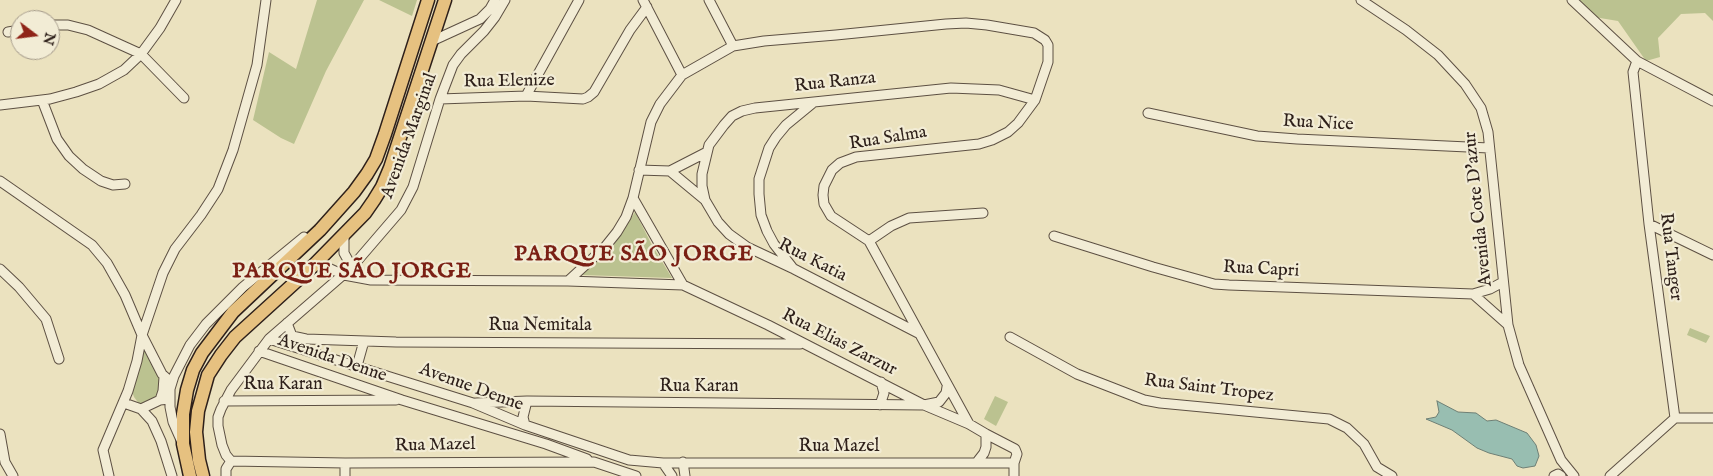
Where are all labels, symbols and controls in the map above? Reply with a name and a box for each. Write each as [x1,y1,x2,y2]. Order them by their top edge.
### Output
north arrow [10,10,60,60]
text: N [38,30,59,47]
street label: Rua Ranza [793,68,877,98]
street label: Avenida Marginal [377,70,443,202]
street label: Rua Elenize [463,70,555,94]
street label: Rua Nice [1282,111,1354,137]
street label: Rua Salma [848,122,928,156]
street label: Avenida Cote D'azur [1460,130,1498,288]
street label: Rua Tanger [1654,212,1686,302]
street label: Rua Katia [774,235,850,287]
district label: PARQUE SÃO JORGE [512,242,756,268]
street label: Rua Capri [1222,257,1300,283]
district label: PARQUE SÃO JORGE [230,259,474,285]
street label: Rua Elias Zarzur [778,305,900,381]
street label: Rua Nemitala [488,315,592,337]
street label: Avenida Denne [275,330,389,388]
street label: Avenue Denne [416,359,526,417]
street label: Rua Saint Tropez [1143,370,1275,408]
street label: Rua Karan [243,374,323,396]
street label: Rua Karan [659,376,739,398]
street label: Rua Mazel [394,434,476,458]
street label: Rua Mazel [799,436,879,458]

